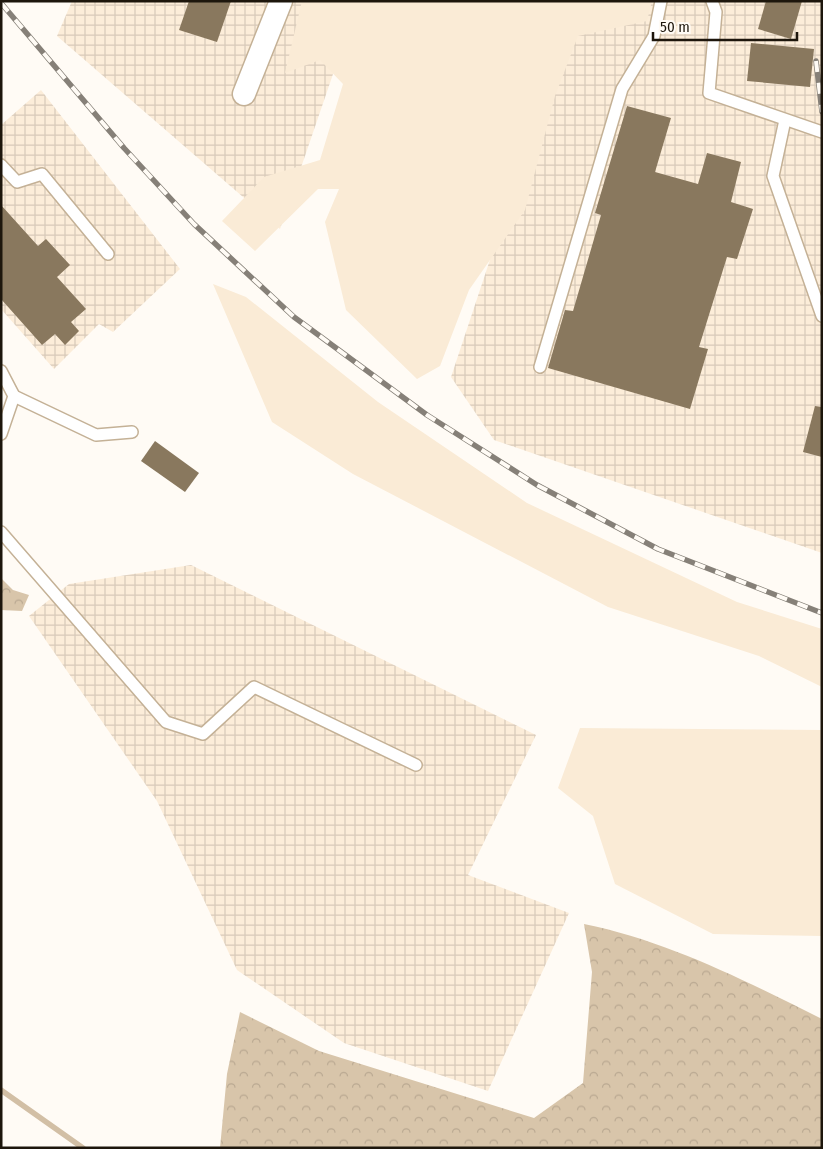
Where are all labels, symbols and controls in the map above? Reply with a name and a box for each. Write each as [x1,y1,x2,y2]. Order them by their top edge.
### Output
scale bar [653,10,797,42]
text: 50 m [660,18,690,36]

